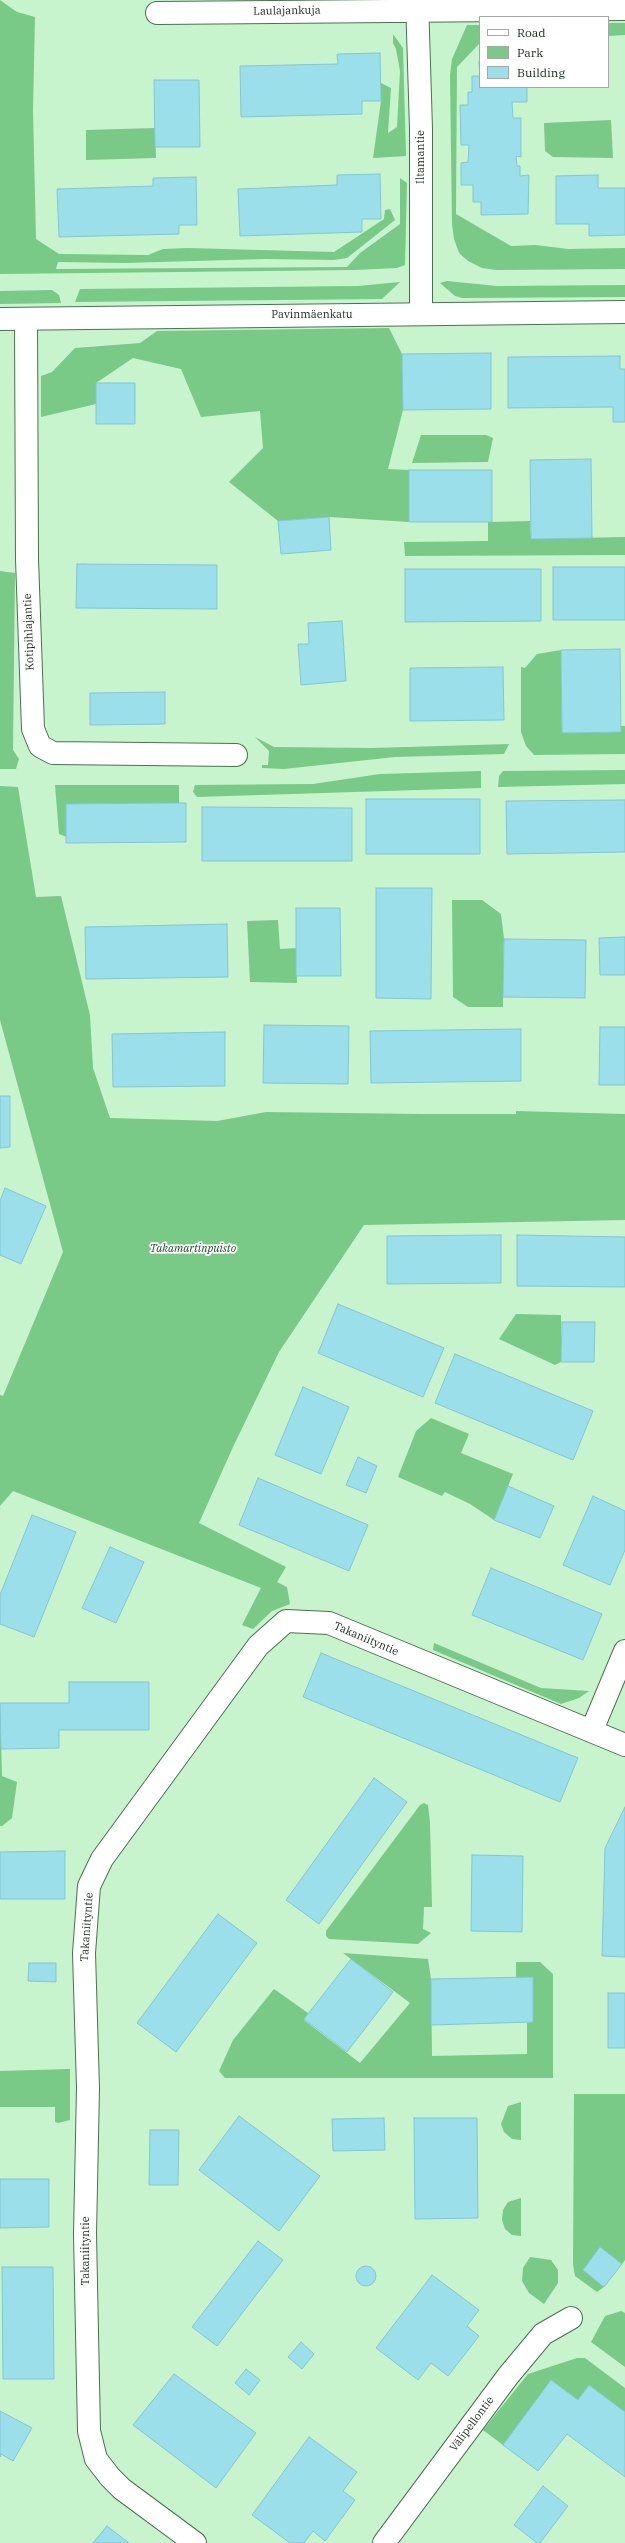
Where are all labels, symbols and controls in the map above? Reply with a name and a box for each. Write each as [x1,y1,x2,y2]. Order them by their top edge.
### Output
street label: Laulajankuja [253,4,321,18]
legend [479,16,609,88]
text: Road [517,25,546,40]
text: Park [517,45,543,60]
text: Building [517,65,565,80]
street label: Iltamantie [414,130,428,184]
street label: Pavinmäenkatu [271,308,353,322]
street label: Kotipihlajantie [21,593,37,671]
park label: Takamartinpuisto [150,1242,236,1256]
street label: Takaniityntie [332,1619,400,1659]
street label: Takaniityntie [78,1892,96,1962]
street label: Takaniityntie [79,2216,93,2286]
street label: Välipellontie [447,2394,497,2454]

